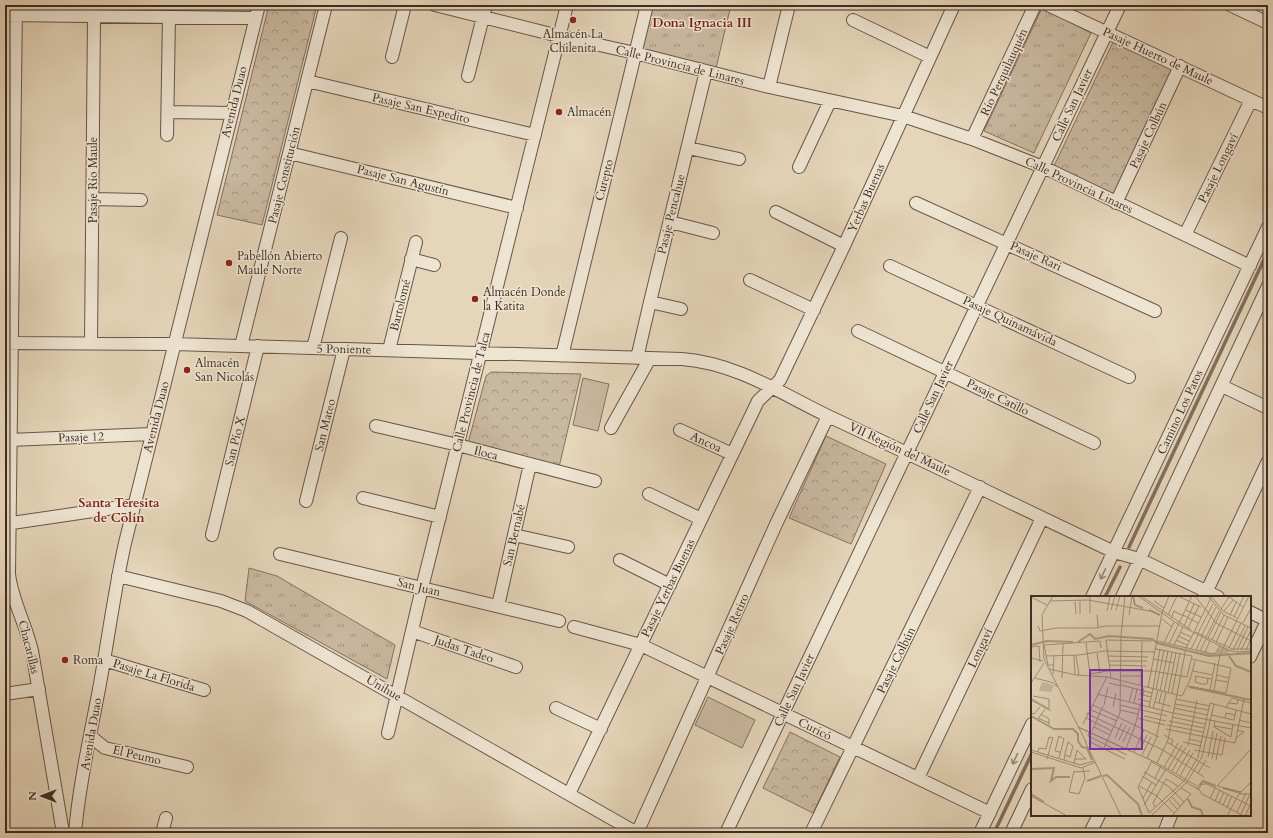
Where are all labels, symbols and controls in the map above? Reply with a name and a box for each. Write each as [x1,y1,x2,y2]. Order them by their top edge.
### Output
district label: Dona Ignacia III [652,14,752,32]
marker: Almacén La Chilenita [568,15,578,25]
street label: Pasaje Huerto de Maule [1100,23,1216,89]
street label: Río Perquilauquén [977,25,1031,118]
place label: Almacén La Chilenita [543,26,604,56]
street label: Calle Provincia de Linares [614,41,746,89]
street label: Avenida Duao [217,64,251,139]
street label: Calle San Javier [1048,65,1096,144]
street label: Pasaje San Expedito [370,89,472,127]
street label: Pasaje Colbún [1126,99,1171,171]
place label: Almacén [567,104,612,120]
marker: Almacén [554,107,564,117]
street label: Pasaje Constitución [264,125,304,225]
street label: Pasaje Longaví [1194,130,1242,205]
street label: Pasaje Río Maule [85,137,101,223]
street label: Calle Provincia Linares [1023,153,1135,217]
street label: Curepto [591,157,617,202]
street label: Pasaje San Agustín [355,161,451,199]
street label: Yerbas Buenas [844,161,888,235]
street label: Pasaje Pencahue [653,172,689,256]
street label: Pasaje Rari [1008,238,1065,275]
place label: Pabellón Abierto Maule Norte [237,248,323,278]
marker: Pabellón Abierto Maule Norte [224,258,234,268]
street label: Bartolomé [386,277,414,333]
place label: Almacén Donde la Katita [483,284,566,314]
street label: Pasaje Quinamávida [960,292,1060,350]
marker: Almacén Donde la Katita [470,294,480,304]
street label: Calle Provincia de Talca [448,329,494,454]
street label: 5 Poniente [317,341,371,357]
place label: Almacén San Nicolás [195,355,254,385]
street label: Calle San Javier [909,357,957,436]
marker: Almacén San Nicolás [182,365,192,375]
street label: Camino Los Patos [1153,367,1207,457]
street label: Pasaje Catillo [964,375,1032,419]
street label: Avenida Duao [139,379,173,454]
street label: San Mateo [311,397,339,453]
street label: San Pío X [221,414,249,468]
street label: VII Región del Maule [847,418,953,480]
street label: Pasaje 12 [58,428,104,446]
street label: Ancoa [688,428,725,456]
street label: Iloca [472,442,501,464]
district label: Santa Teresita de Colín [79,494,160,527]
street label: San Bernabé [499,502,529,568]
street label: Pasaje Yerbas Buenas [637,536,699,640]
one-way arrow [1099,568,1106,580]
street label: San Juan [396,574,442,600]
street label: Pasaje Retiro [711,590,753,657]
inset map [1031,596,1251,816]
street label: Chacarillas [15,619,43,675]
street label: Pasaje Colbún [873,624,919,696]
street label: Longaví [964,625,996,670]
street label: Judas Tadeo [430,631,496,667]
street label: Calle San Javier [770,650,818,729]
place label: Roma [73,652,104,668]
marker: Roma [60,655,70,665]
street label: Pasaje La Florida [111,655,198,695]
street label: Unihue [363,671,405,705]
street label: Avenida Duao [77,696,105,771]
street label: Curicó [796,714,835,744]
street label: El Peumo [111,742,163,768]
one-way arrow [1011,753,1018,765]
north arrow [22,776,62,816]
text: N [25,791,40,801]

